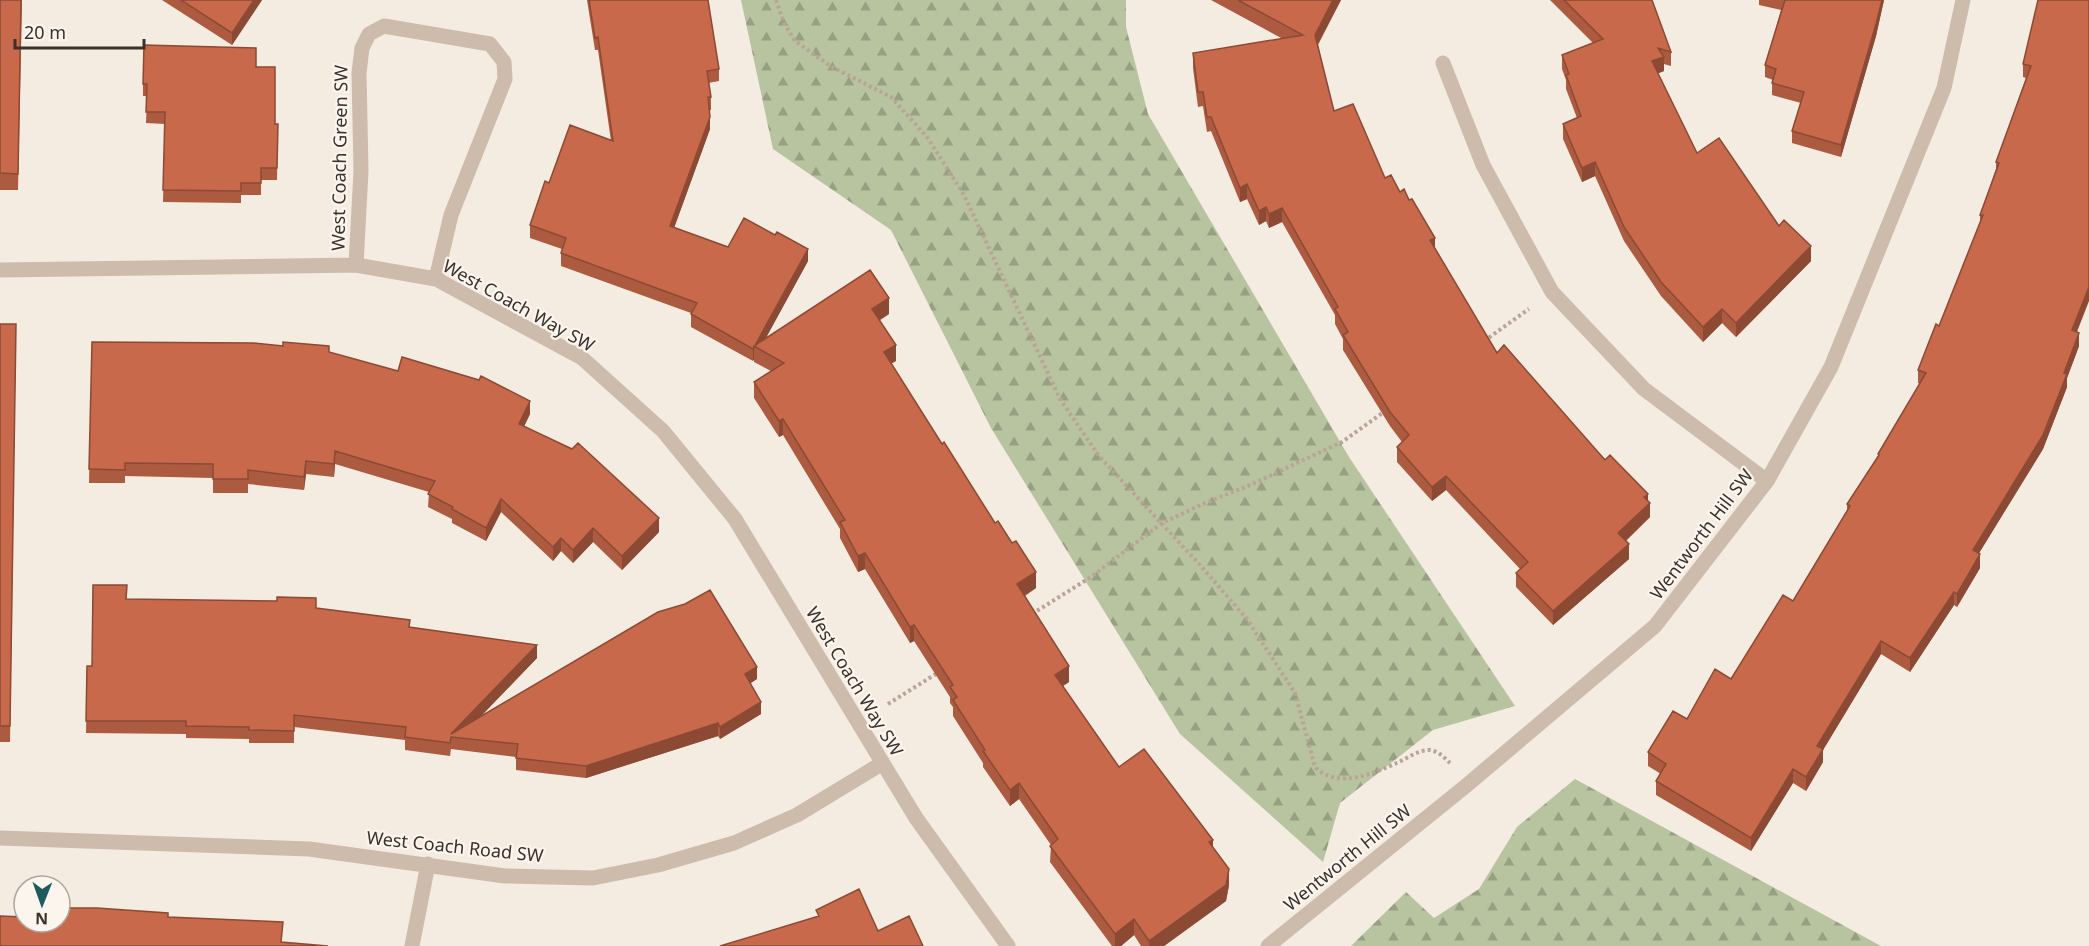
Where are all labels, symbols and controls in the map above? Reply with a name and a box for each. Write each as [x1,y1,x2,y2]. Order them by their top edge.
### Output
scale bar [15,12,144,50]
text: 20 m [24,20,66,44]
street label: West Coach Green SW [325,65,353,251]
street label: West Coach Way SW [439,253,599,357]
street label: Wentworth Hill SW [1644,464,1758,604]
street label: West Coach Way SW [801,602,909,760]
street label: Wentworth Hill SW [1278,798,1416,916]
street label: West Coach Road SW [365,825,545,867]
north arrow [12,874,72,934]
text: N [35,908,48,930]

